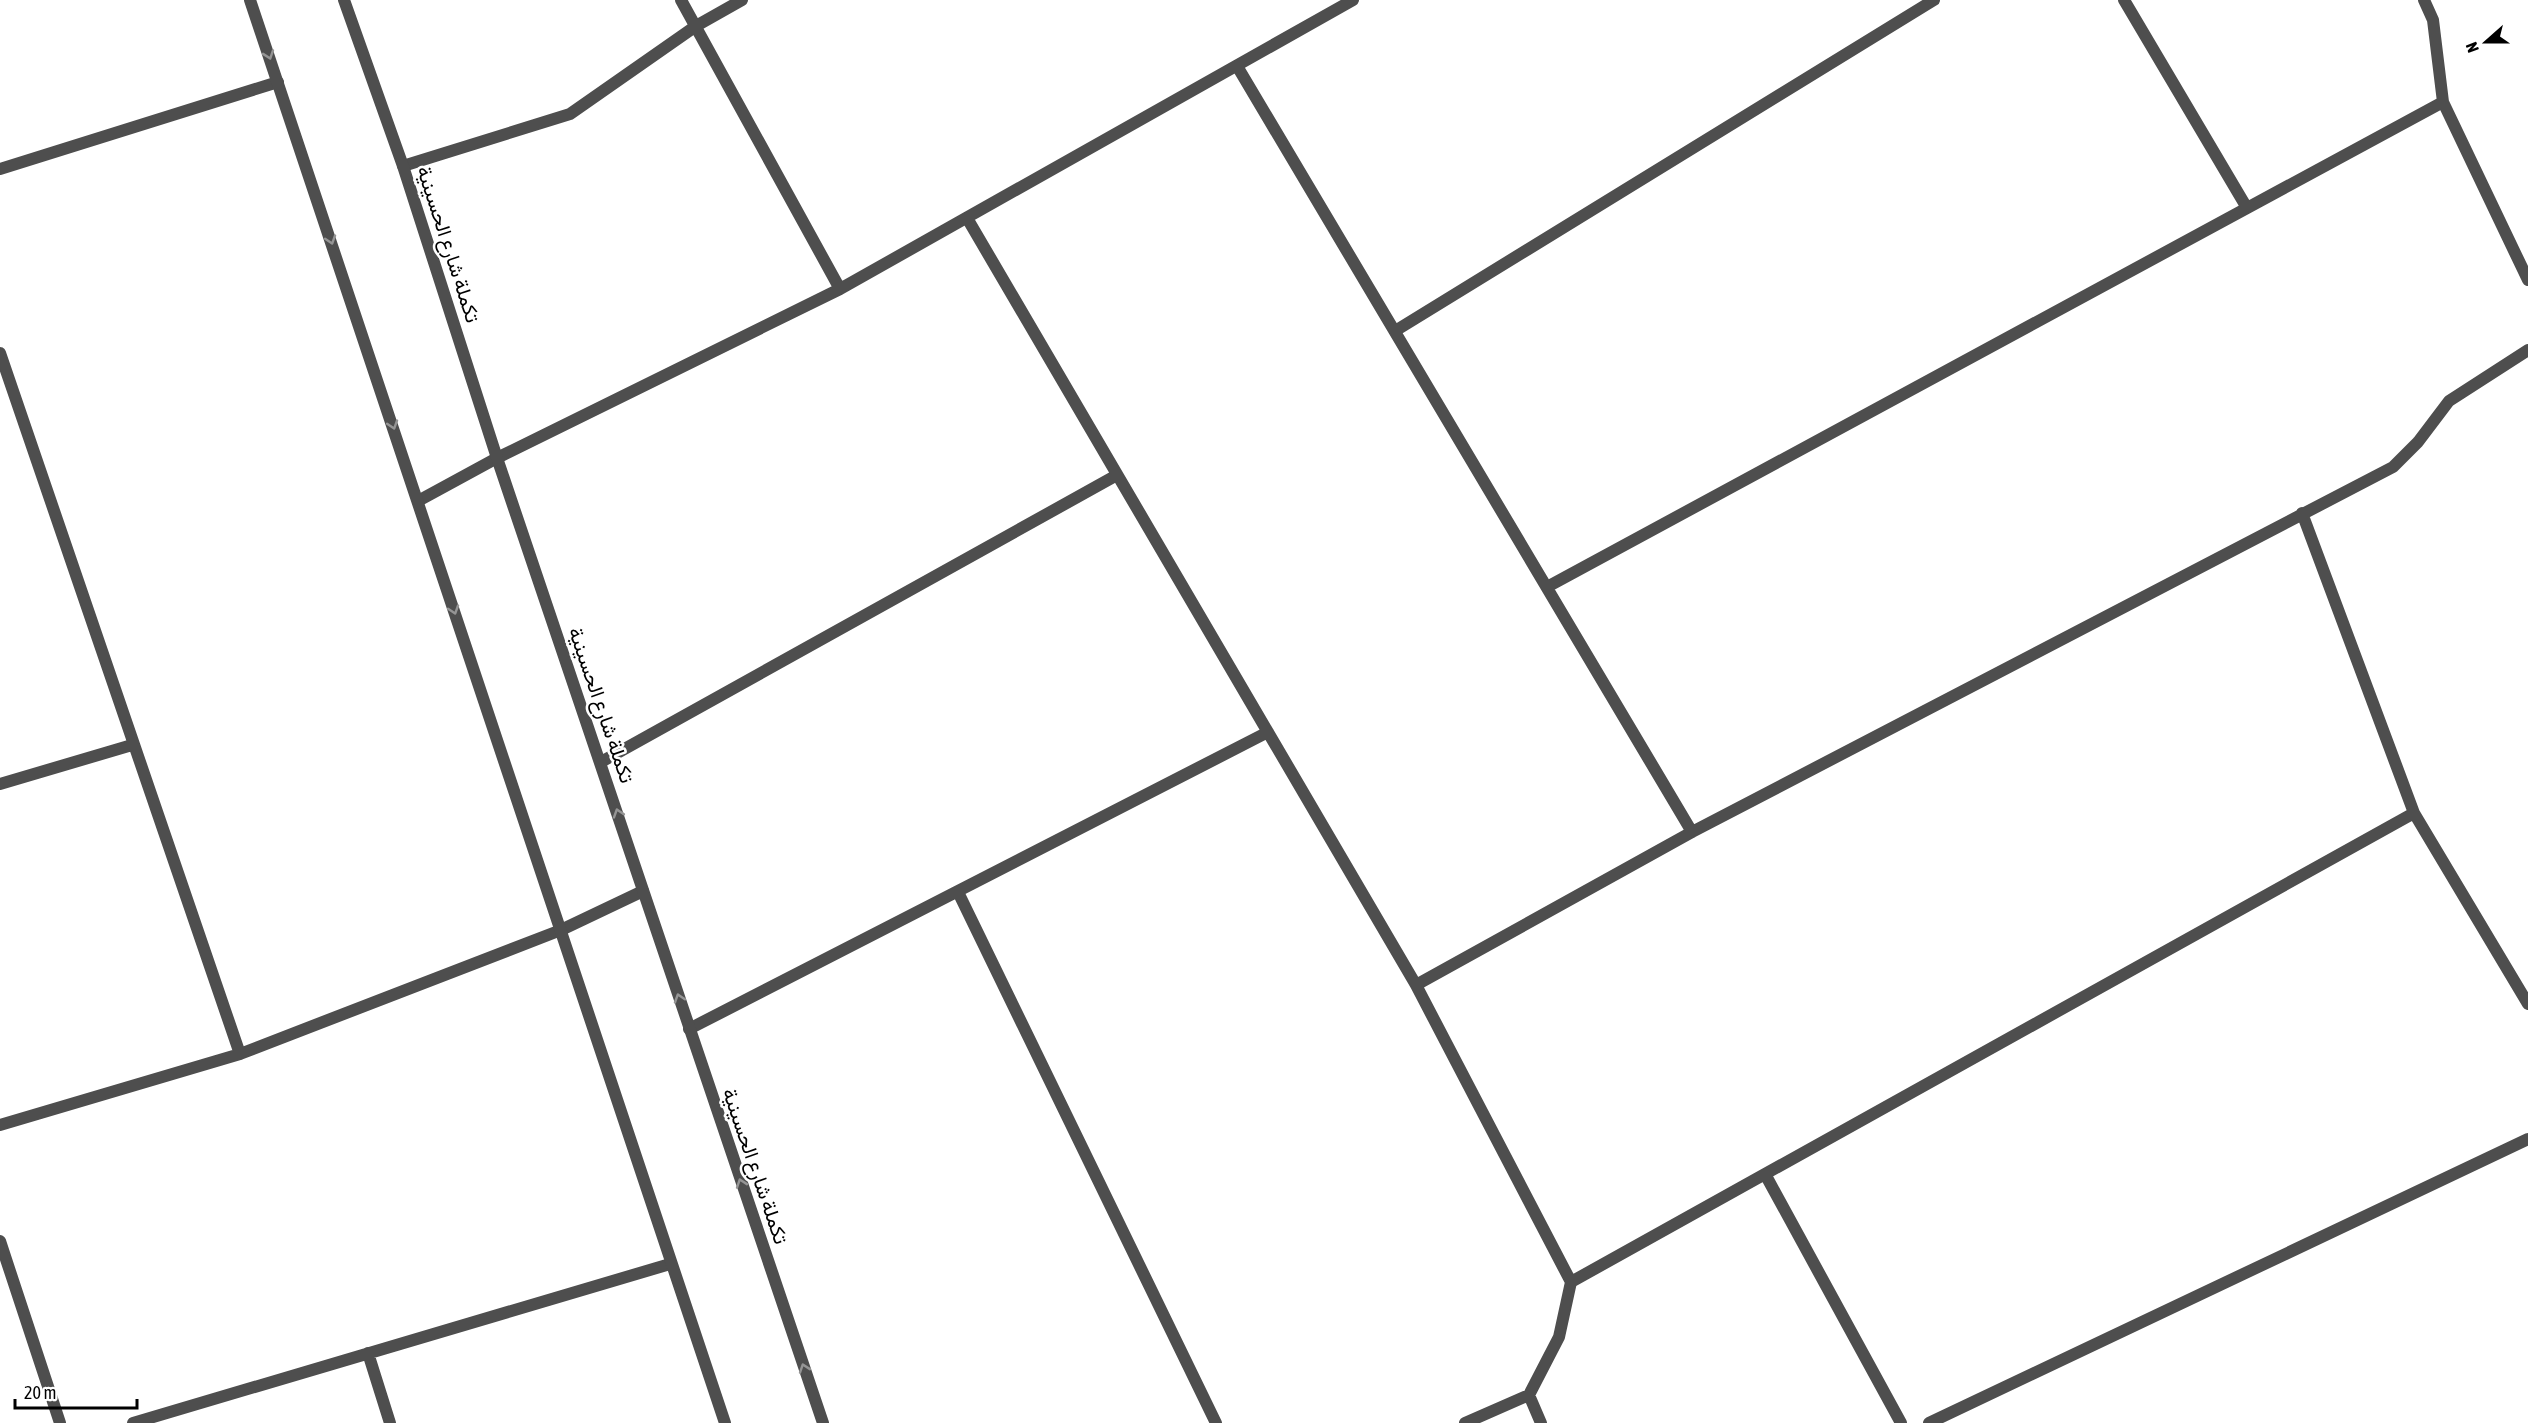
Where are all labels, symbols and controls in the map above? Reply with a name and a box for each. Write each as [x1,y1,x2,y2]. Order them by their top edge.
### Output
north arrow [2456,12,2516,72]
text: N [2462,40,2482,55]
one-way arrow [262,50,274,60]
street label: تكملة شارع الحسينية [410,163,485,326]
one-way arrow [324,234,336,245]
one-way arrow [385,419,398,430]
one-way arrow [447,604,460,615]
street label: تكملة شارع الحسينية [562,624,639,787]
one-way arrow [613,808,625,819]
one-way arrow [673,993,686,1004]
street label: تكملة شارع الحسينية [716,1085,793,1248]
one-way arrow [736,1178,749,1189]
one-way arrow [799,1363,811,1374]
scale bar [15,1372,136,1410]
text: 20 m [24,1382,56,1403]

